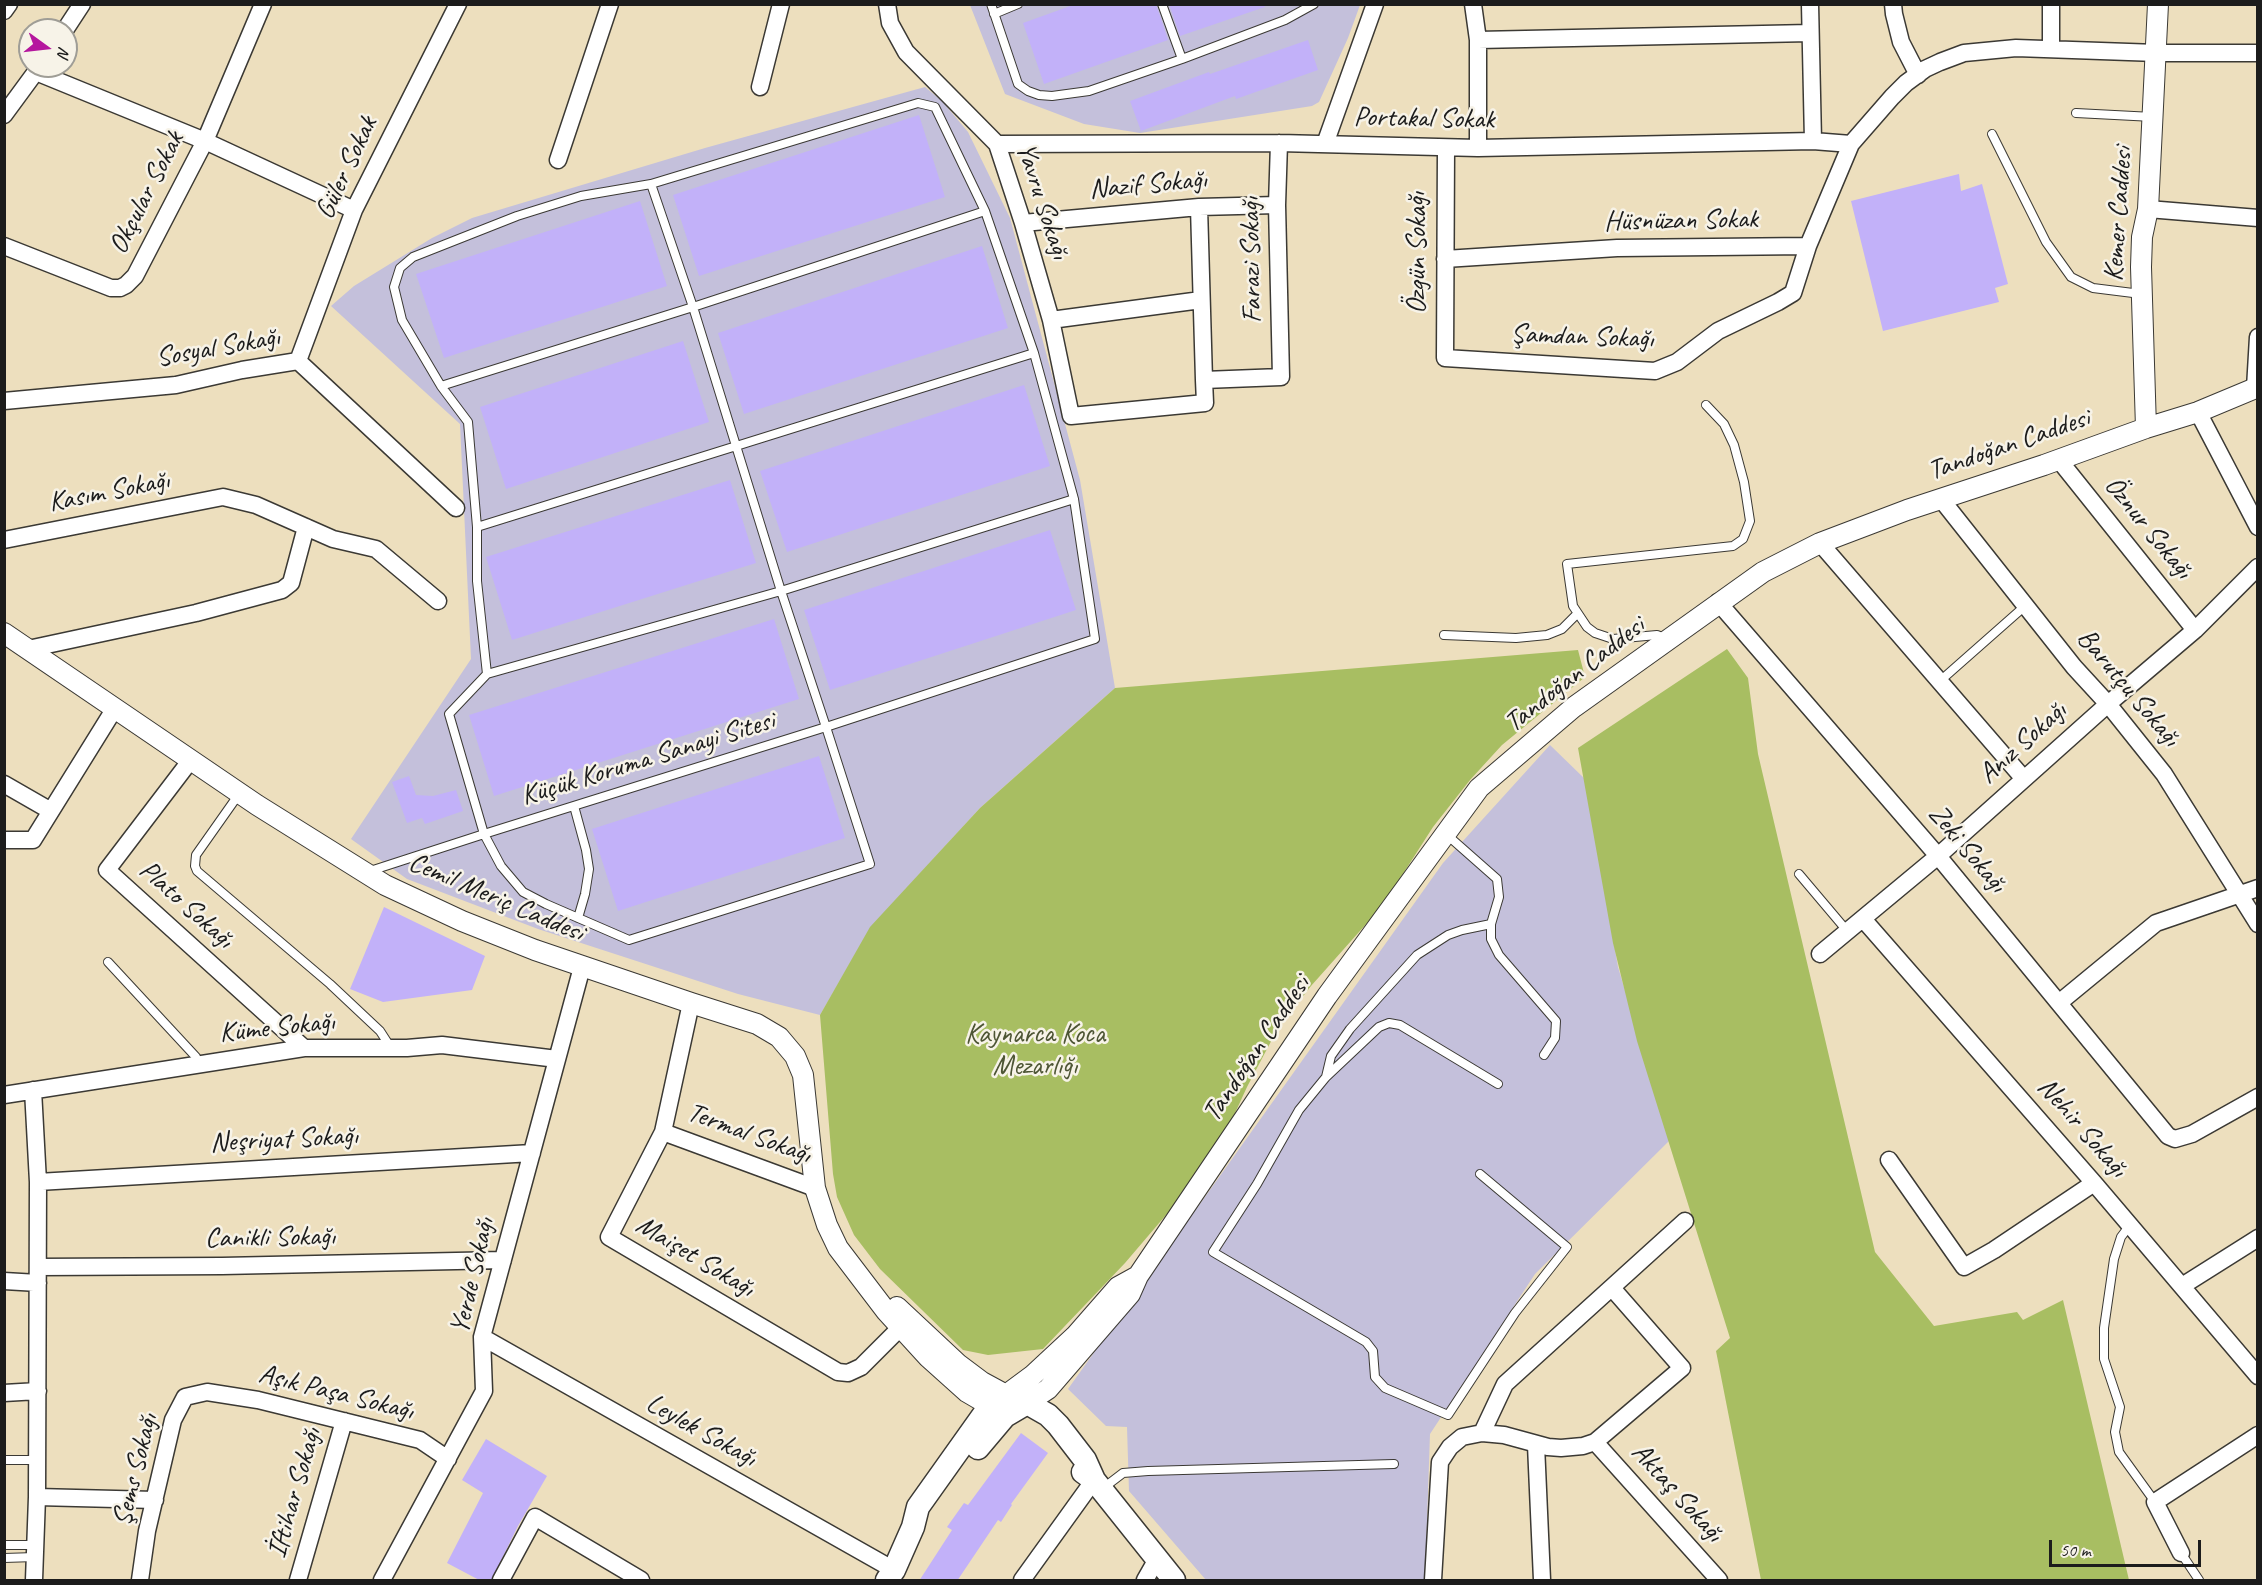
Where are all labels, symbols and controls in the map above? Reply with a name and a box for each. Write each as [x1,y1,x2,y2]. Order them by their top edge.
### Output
north arrow [18,18,78,78]
text: N [53,45,74,60]
street label: Portakal Sokak [1353,101,1495,137]
street label: Güler Sokak [309,111,385,225]
street label: Okçular Sokak [102,126,192,260]
street label: Yavru Sokağı [1007,139,1077,263]
street label: Kemer Caddesi [2098,146,2140,282]
street label: Nazif Sokağı [1088,163,1208,207]
street label: Özgün Sokağı [1401,192,1435,314]
street label: Farazi Sokağı [1234,197,1270,323]
street label: Hüsnüzan Sokak [1604,203,1758,239]
street label: Şamdan Sokağı [1510,318,1654,356]
street label: Sosyal Sokağı [154,321,282,375]
street label: Tandoğan Caddesi [1924,402,2094,488]
street label: Kasım Sokağı [46,464,172,520]
street label: Öznur Sokağı [2096,470,2200,586]
street label: Tandoğan Caddesi [1498,610,1652,740]
street label: Barutçu Sokağı [2069,622,2187,754]
street label: Anız Sokağı [1972,695,2074,791]
street label: Küçük Koruma Sanayi Sitesi [517,704,779,814]
street label: Zeki Sokağı [1920,798,2014,900]
street label: Cemil Meriç Caddesi [403,846,589,950]
street label: Plato Sokağı [132,854,240,956]
street label: Tandoğan Caddesi [1196,970,1318,1128]
street label: Küme Sokağı [218,1005,336,1051]
park label: Kaynarca Koca Mezarlığı [965,1018,1105,1084]
street label: Nehir Sokağı [2030,1071,2134,1185]
street label: Termal Sokağı [683,1096,815,1172]
street label: Neşriyat Sokağı [209,1119,359,1161]
street label: Maişet Sokağı [630,1209,760,1305]
street label: Yerde Sokağı [443,1215,503,1337]
street label: Canikli Sokağı [205,1220,335,1256]
street label: Aşık Paşa Sokağı [255,1358,417,1428]
street label: Leylek Sokağı [640,1387,762,1475]
street label: Şems Sokağı [106,1410,166,1530]
street label: İftihar Sokağı [260,1424,330,1562]
street label: Aktaş Sokağı [1624,1436,1730,1550]
scale bar [2052,1528,2204,1566]
text: 50 m [2060,1539,2091,1561]

